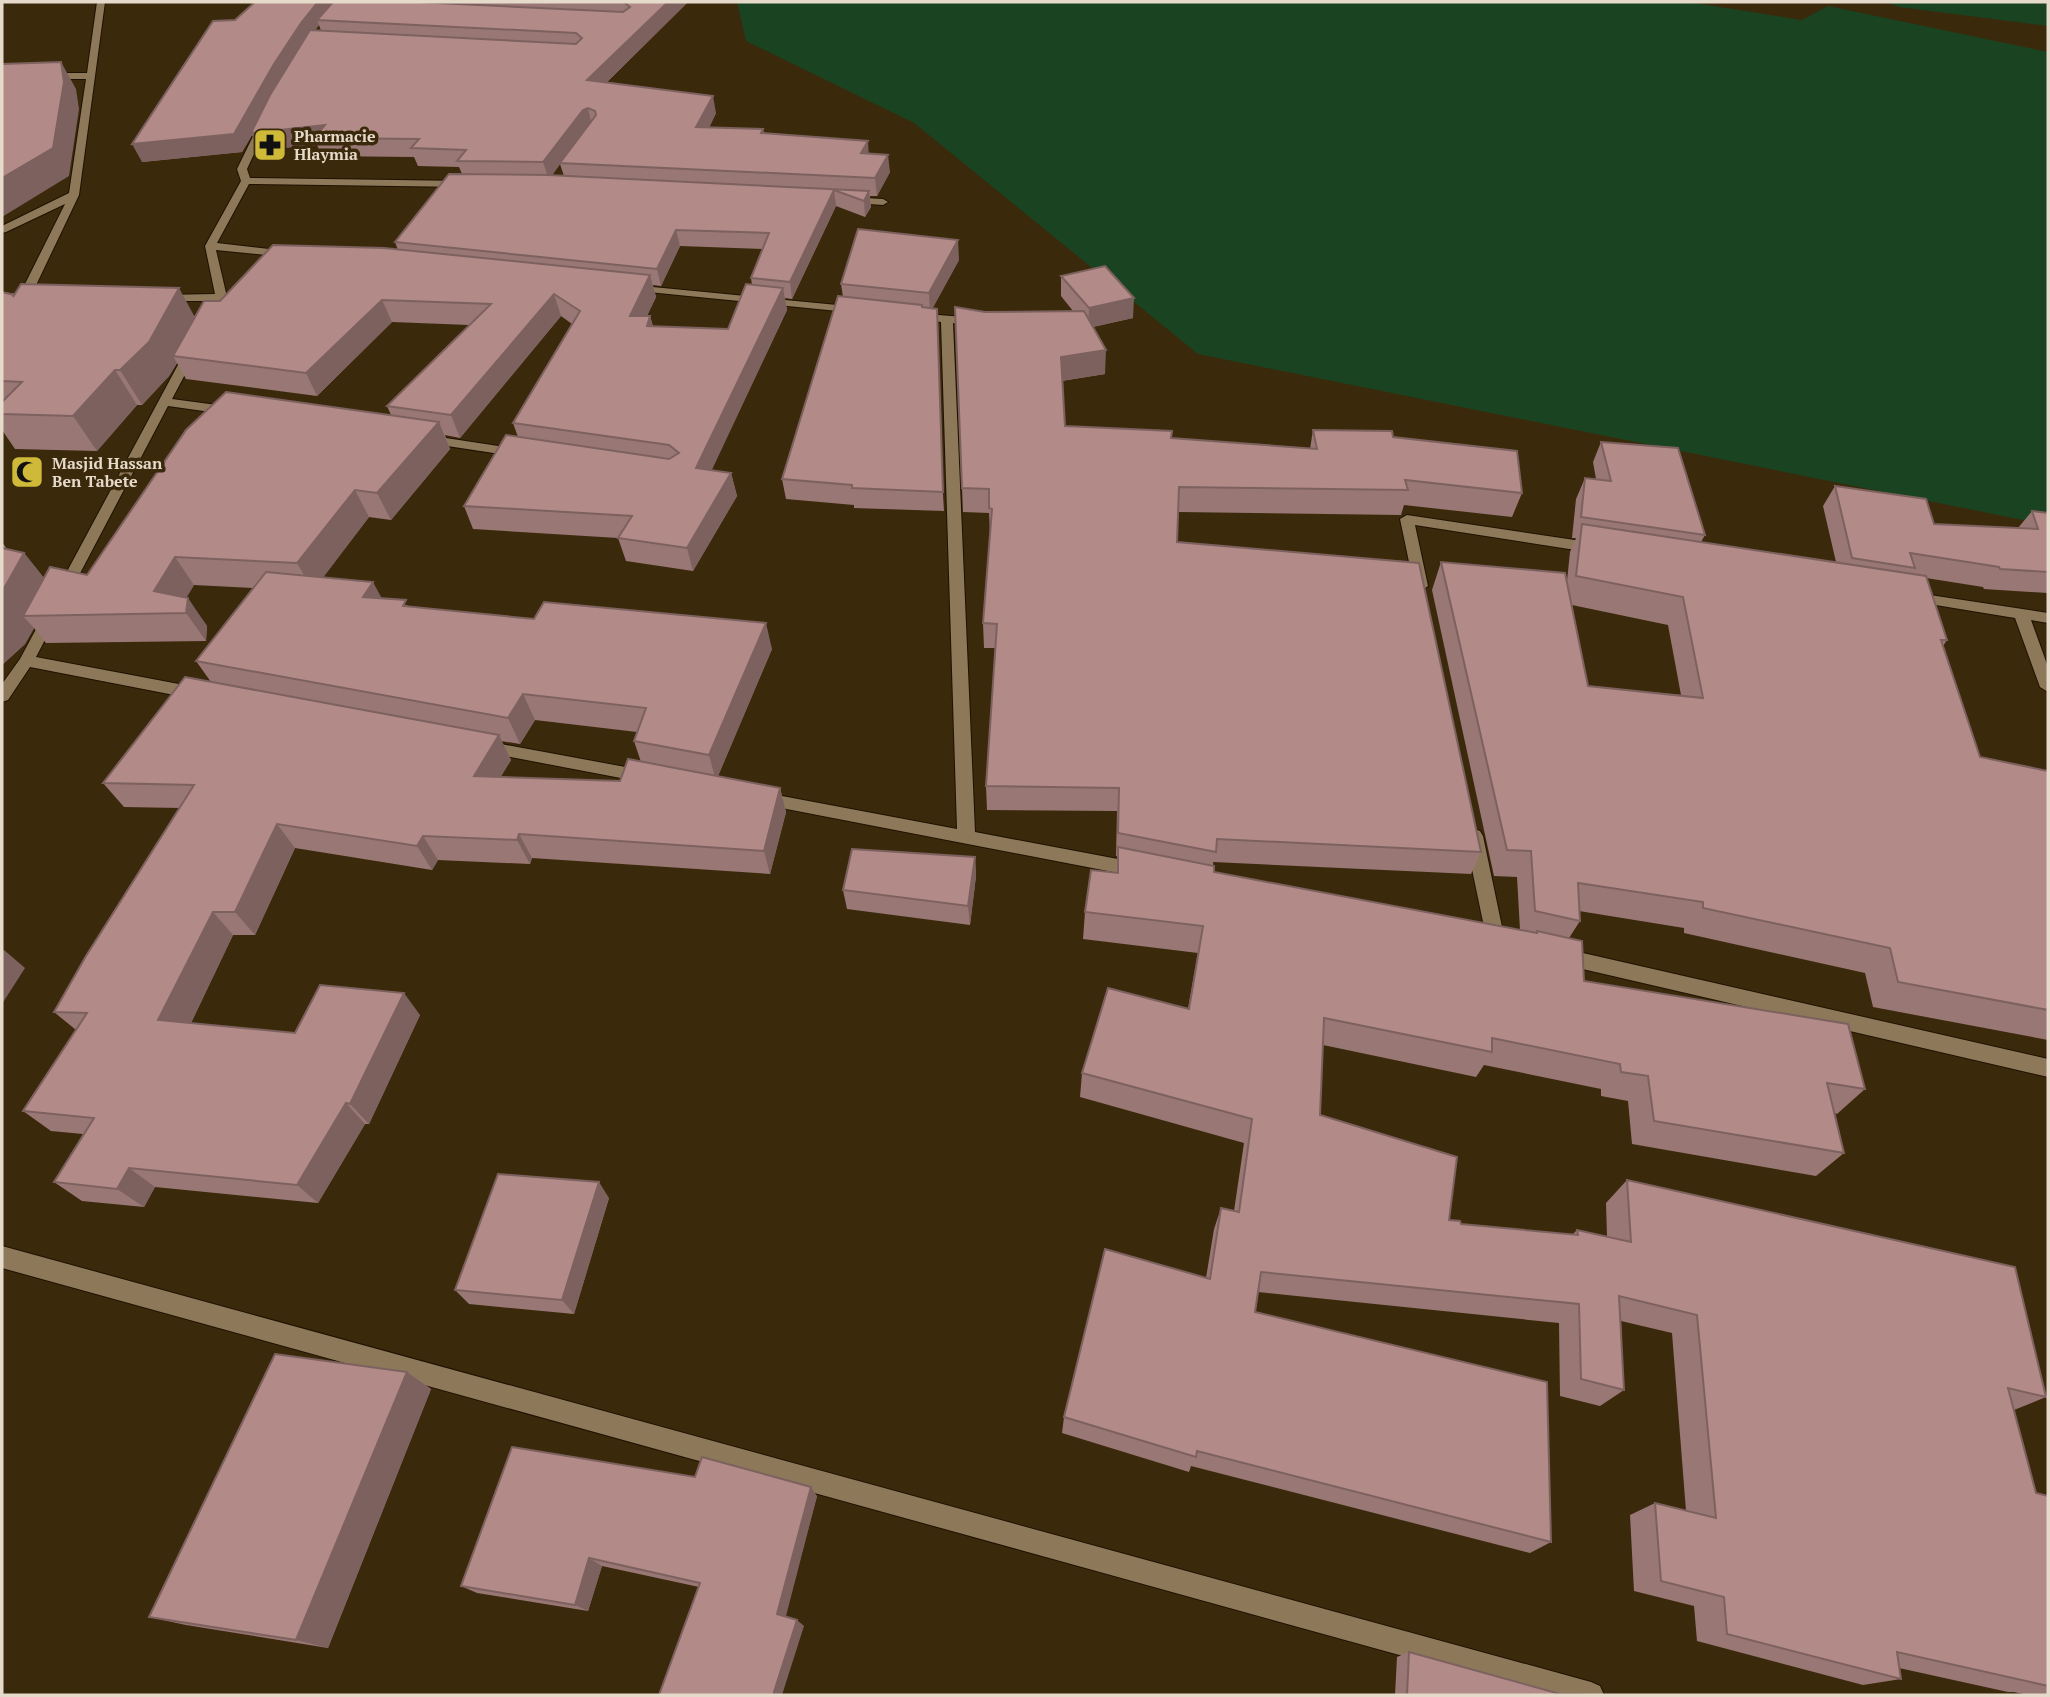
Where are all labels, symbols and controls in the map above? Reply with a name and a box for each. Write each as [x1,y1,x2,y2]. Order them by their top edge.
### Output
place label: Pharmacie Hlaymia [294,125,376,165]
pharmacy icon: Pharmacie Hlaymia [251,126,289,164]
place label: Masjid Hassan Ben Tabete [52,452,163,492]
mosque icon: Masjid Hassan Ben Tabete [8,453,46,491]

